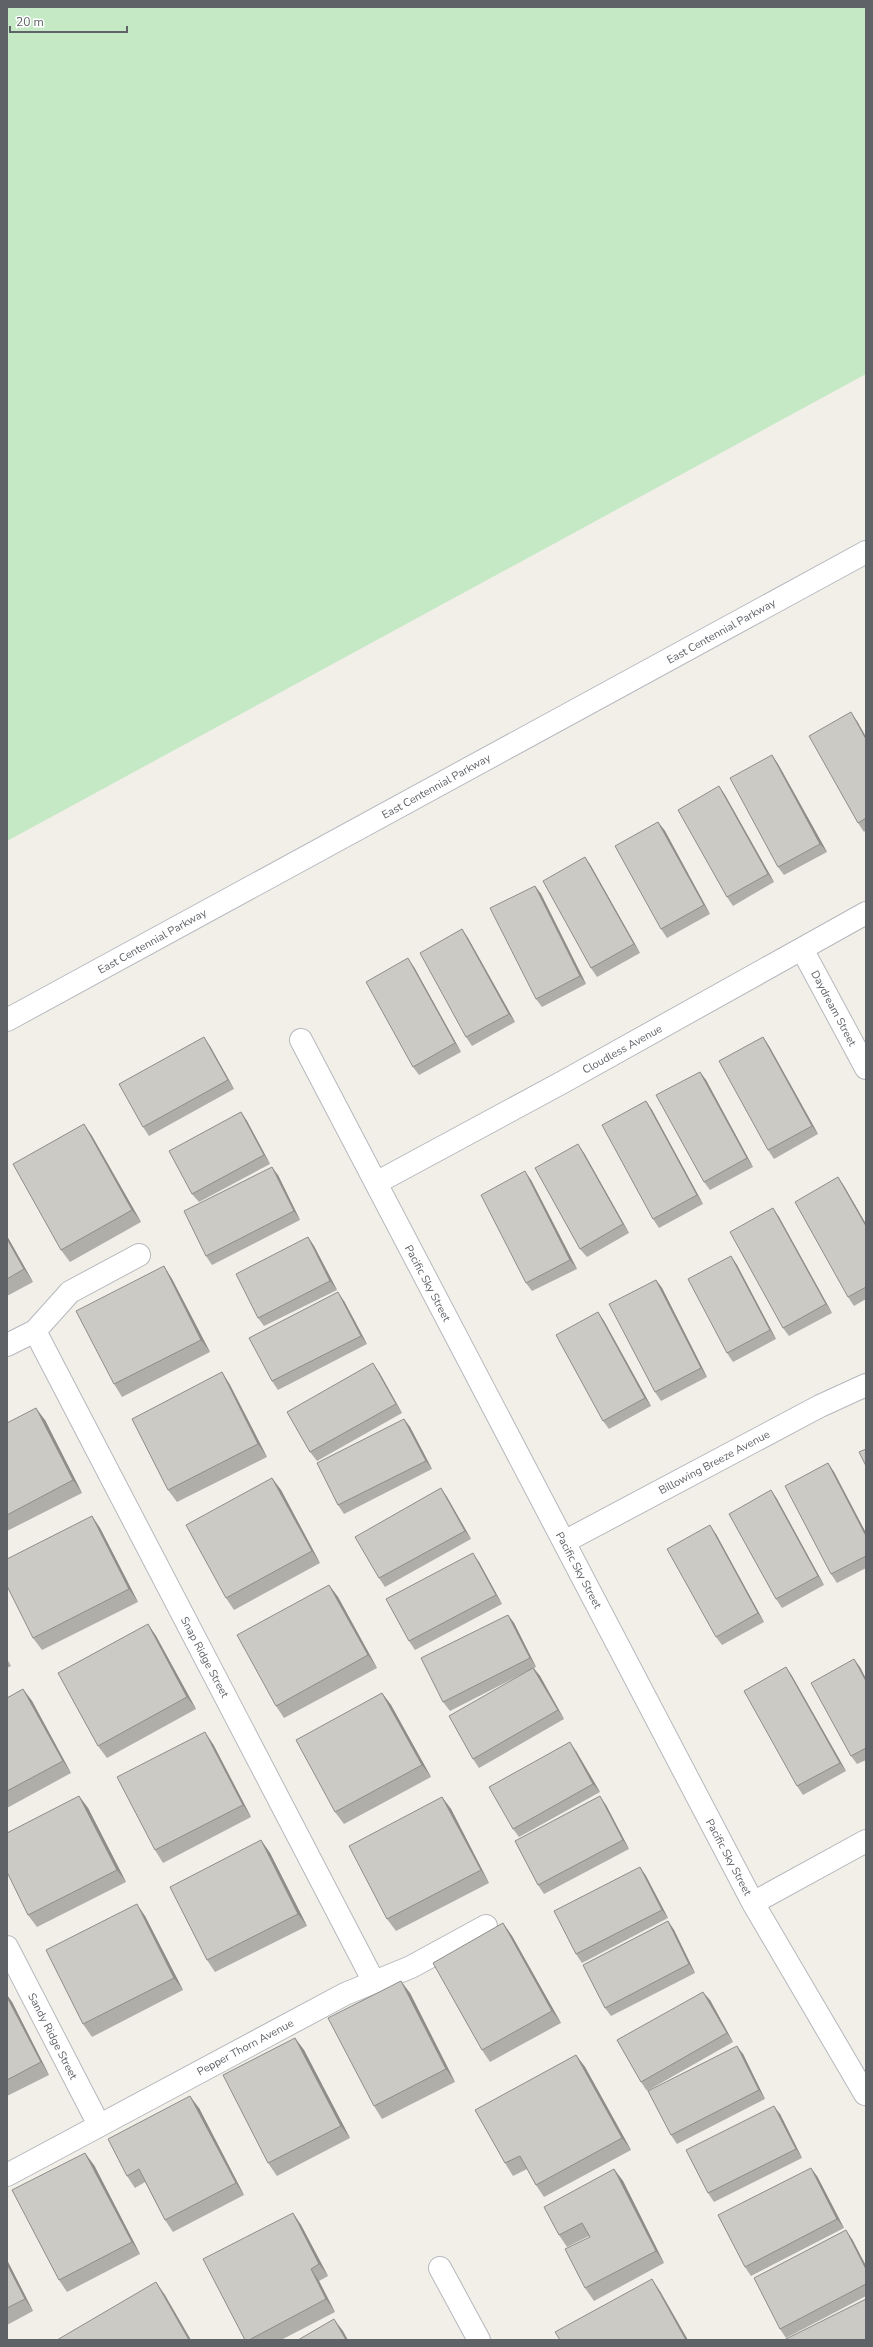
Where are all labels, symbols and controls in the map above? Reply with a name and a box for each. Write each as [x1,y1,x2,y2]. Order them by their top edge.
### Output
scale bar [10,8,127,34]
text: 20 m [16,14,44,30]
street label: East Centennial Parkway [664,595,779,668]
street label: East Centennial Parkway [379,750,494,823]
street label: East Centennial Parkway [95,905,210,978]
street label: Daydream Street [807,968,860,1049]
street label: Cloudless Avenue [580,1021,665,1078]
street label: Pacific Sky Street [401,1242,454,1324]
street label: Billowing Breeze Avenue [656,1427,773,1498]
street label: Pacific Sky Street [552,1529,605,1611]
street label: Snap Ridge Street [177,1614,232,1700]
street label: Pacific Sky Street [702,1816,755,1898]
street label: Sandy Ridge Street [24,1990,81,2082]
street label: Pepper Thorn Avenue [194,2016,296,2079]

